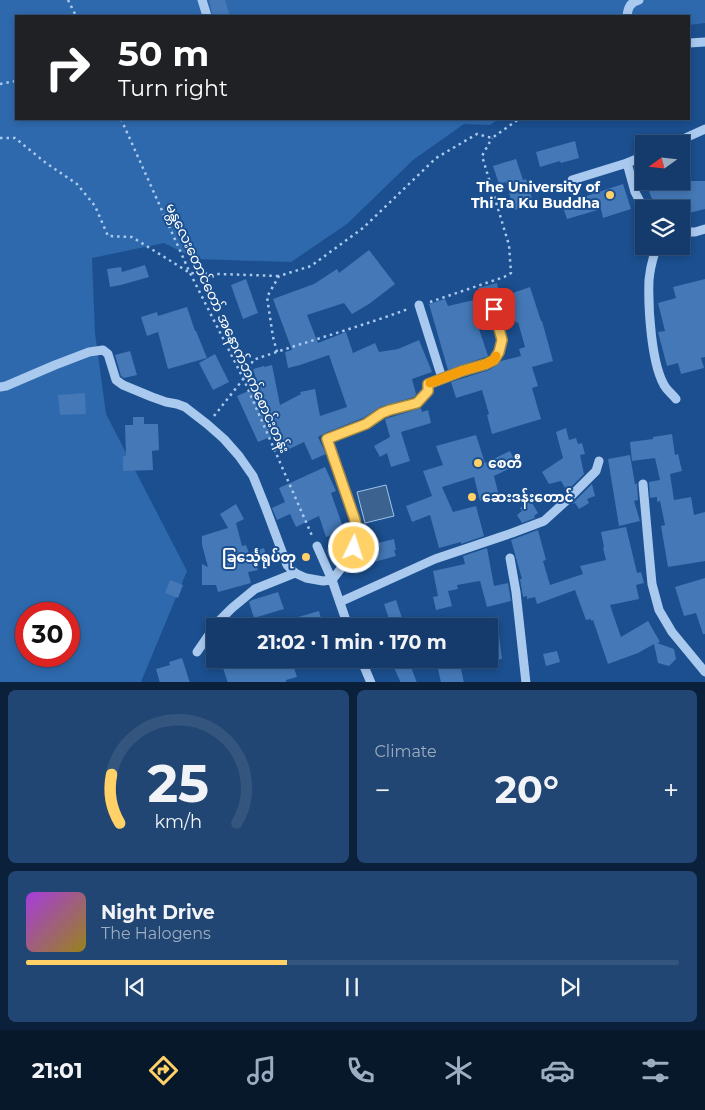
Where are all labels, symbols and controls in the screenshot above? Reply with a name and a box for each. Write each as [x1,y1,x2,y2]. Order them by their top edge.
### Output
text: 50 m [118,32,209,75]
icon: right [35,35,100,100]
text: Turn right [118,75,228,102]
north arrow [635,135,690,190]
map controls [635,135,690,255]
place label: The University of Thi Ta Ku Buddha [471,178,601,212]
marker: The University of Thi Ta Ku Buddha [604,189,616,201]
street label: မန္တလေးတောင်တော် အနောက်ဘက်စောင်းတန်း [159,200,295,457]
button: layers [635,200,690,255]
pin [473,288,515,330]
icon: arrive [480,295,508,323]
place label: စေတီ [488,453,522,472]
marker: စေတီ [472,457,484,469]
place label: ဆေးဒန်းတောင် [482,487,574,509]
marker: ဆေးဒန်းတောင် [466,491,478,503]
position arrow [327,521,379,573]
place label: ခြင်္သေ့ရုပ်တု [222,547,296,569]
marker: ခြင်္သေ့ရုပ်တု [300,551,312,563]
speed limit sign: 30 [15,602,80,667]
text: 21:02 · 1 min · 170 m [257,631,447,654]
text: Climate [375,742,437,761]
text: 25 [147,752,209,815]
text: 20° [495,766,559,813]
text: − [375,773,391,807]
text: + [663,773,679,807]
text: km/h [154,811,202,832]
text: Night Drive [101,901,215,924]
text: The Halogens [101,924,211,943]
icon: previous [121,973,149,1001]
icon: pause [338,973,366,1001]
icon: next [556,973,584,1001]
icon: directions [146,1053,181,1088]
icon: music [244,1053,279,1088]
icon: phone [343,1053,378,1088]
icon: climate [441,1053,476,1088]
icon: car [540,1053,575,1088]
icon: filters [638,1053,673,1088]
text: 21:01 [32,1057,83,1084]

